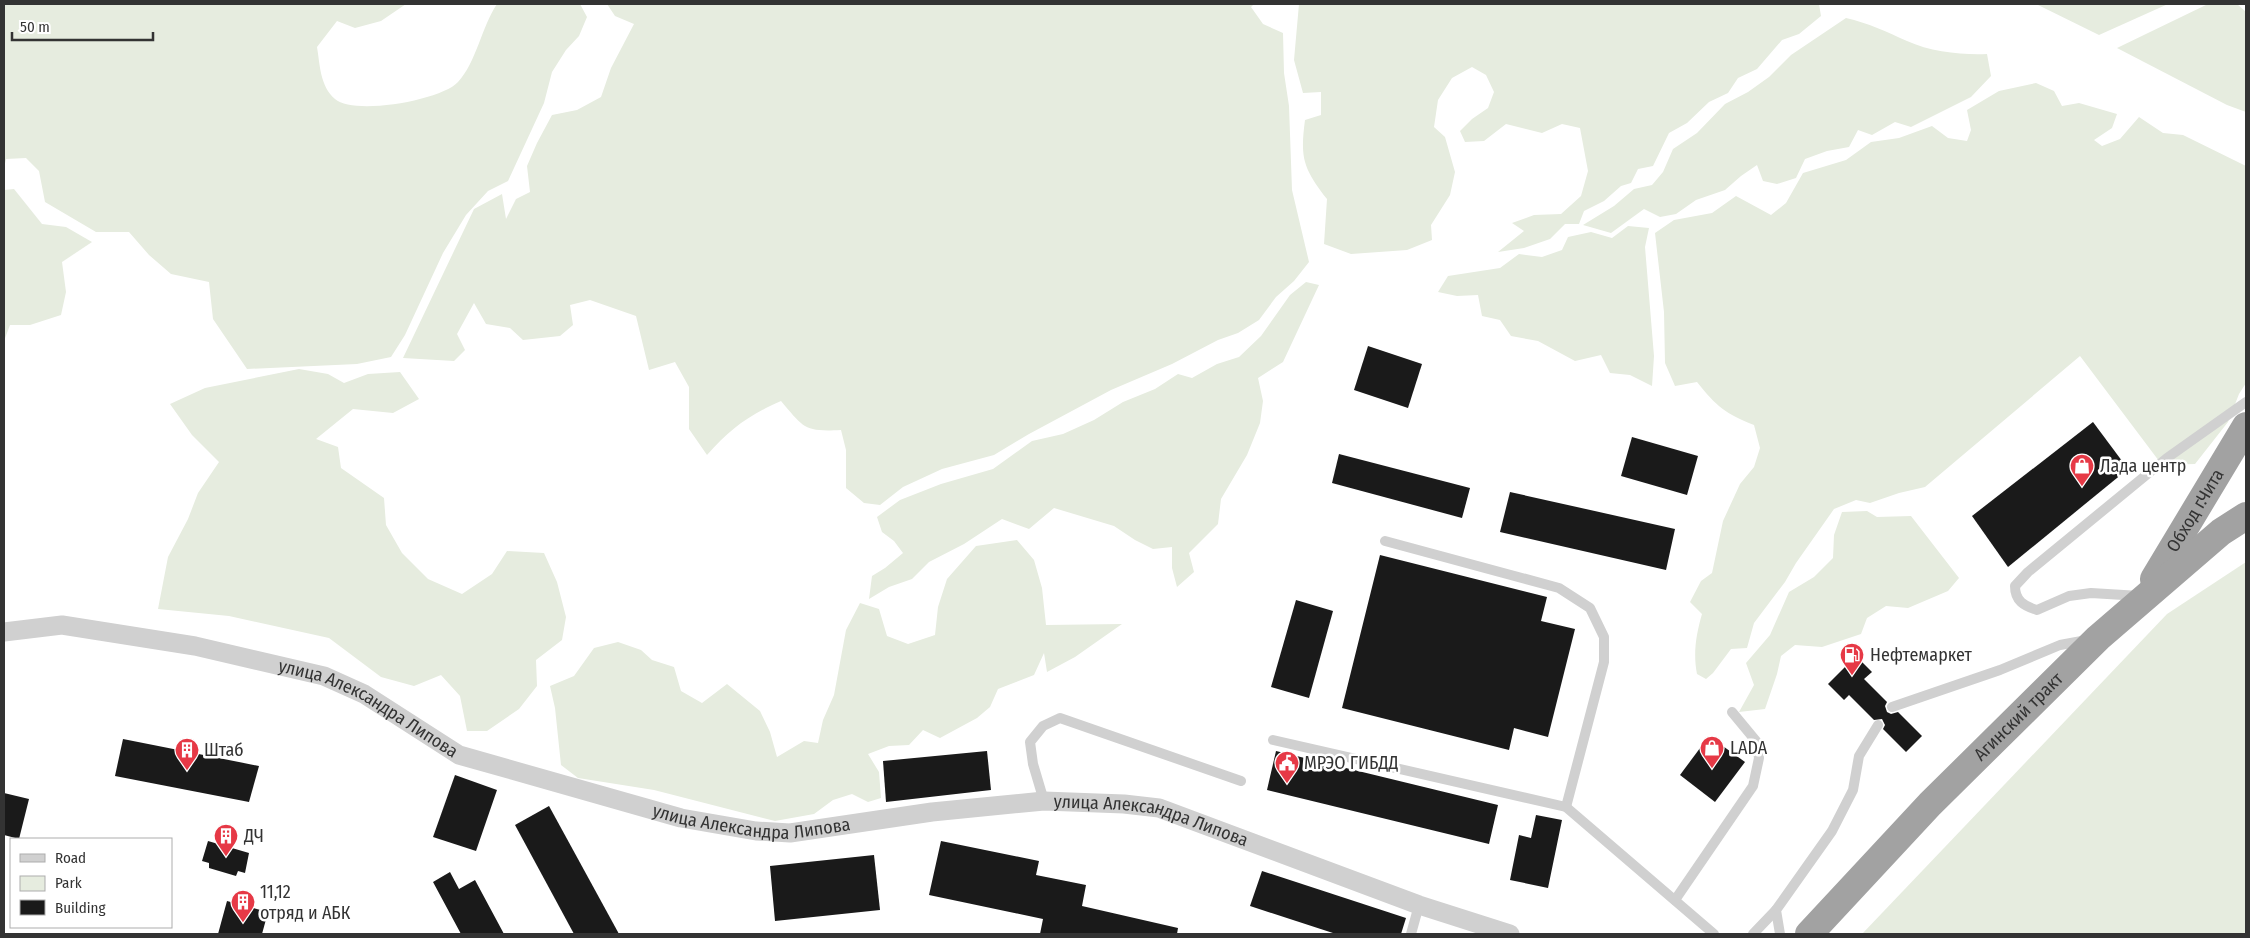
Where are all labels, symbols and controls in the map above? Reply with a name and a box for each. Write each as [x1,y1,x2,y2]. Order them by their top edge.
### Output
scale bar [12,10,154,42]
text: 50 m [20,18,50,36]
shop icon: Лада центр [2069,453,2095,487]
place label: Лада центр [2100,455,2186,477]
street label: Обход г.Чита [2162,465,2229,556]
fuel station icon: Нефтемаркет [1839,642,1865,676]
place label: Нефтемаркет [1870,644,1972,666]
street label: улица Александра Липова [276,655,462,763]
street label: Агинский тракт [1969,667,2068,765]
shop icon: LADA [1699,735,1725,769]
building icon: Штаб [174,737,200,771]
place label: LADA [1730,737,1768,759]
place label: Штаб [204,739,244,761]
public building icon: МРЭО ГИБДД [1274,750,1300,784]
place label: МРЭО ГИБДД [1304,752,1398,774]
street label: улица Александра Липова [1053,790,1251,851]
street label: улица Александра Липова [650,800,852,844]
building icon: ДЧ [213,823,239,857]
place label: ДЧ [243,825,264,847]
legend [10,838,172,928]
text: Road [55,849,86,867]
text: Park [55,874,82,892]
place label: 11,12 отряд и АБК [260,881,351,924]
building icon: 11,12 отряд и АБК [230,889,256,923]
text: Building [55,899,106,917]

